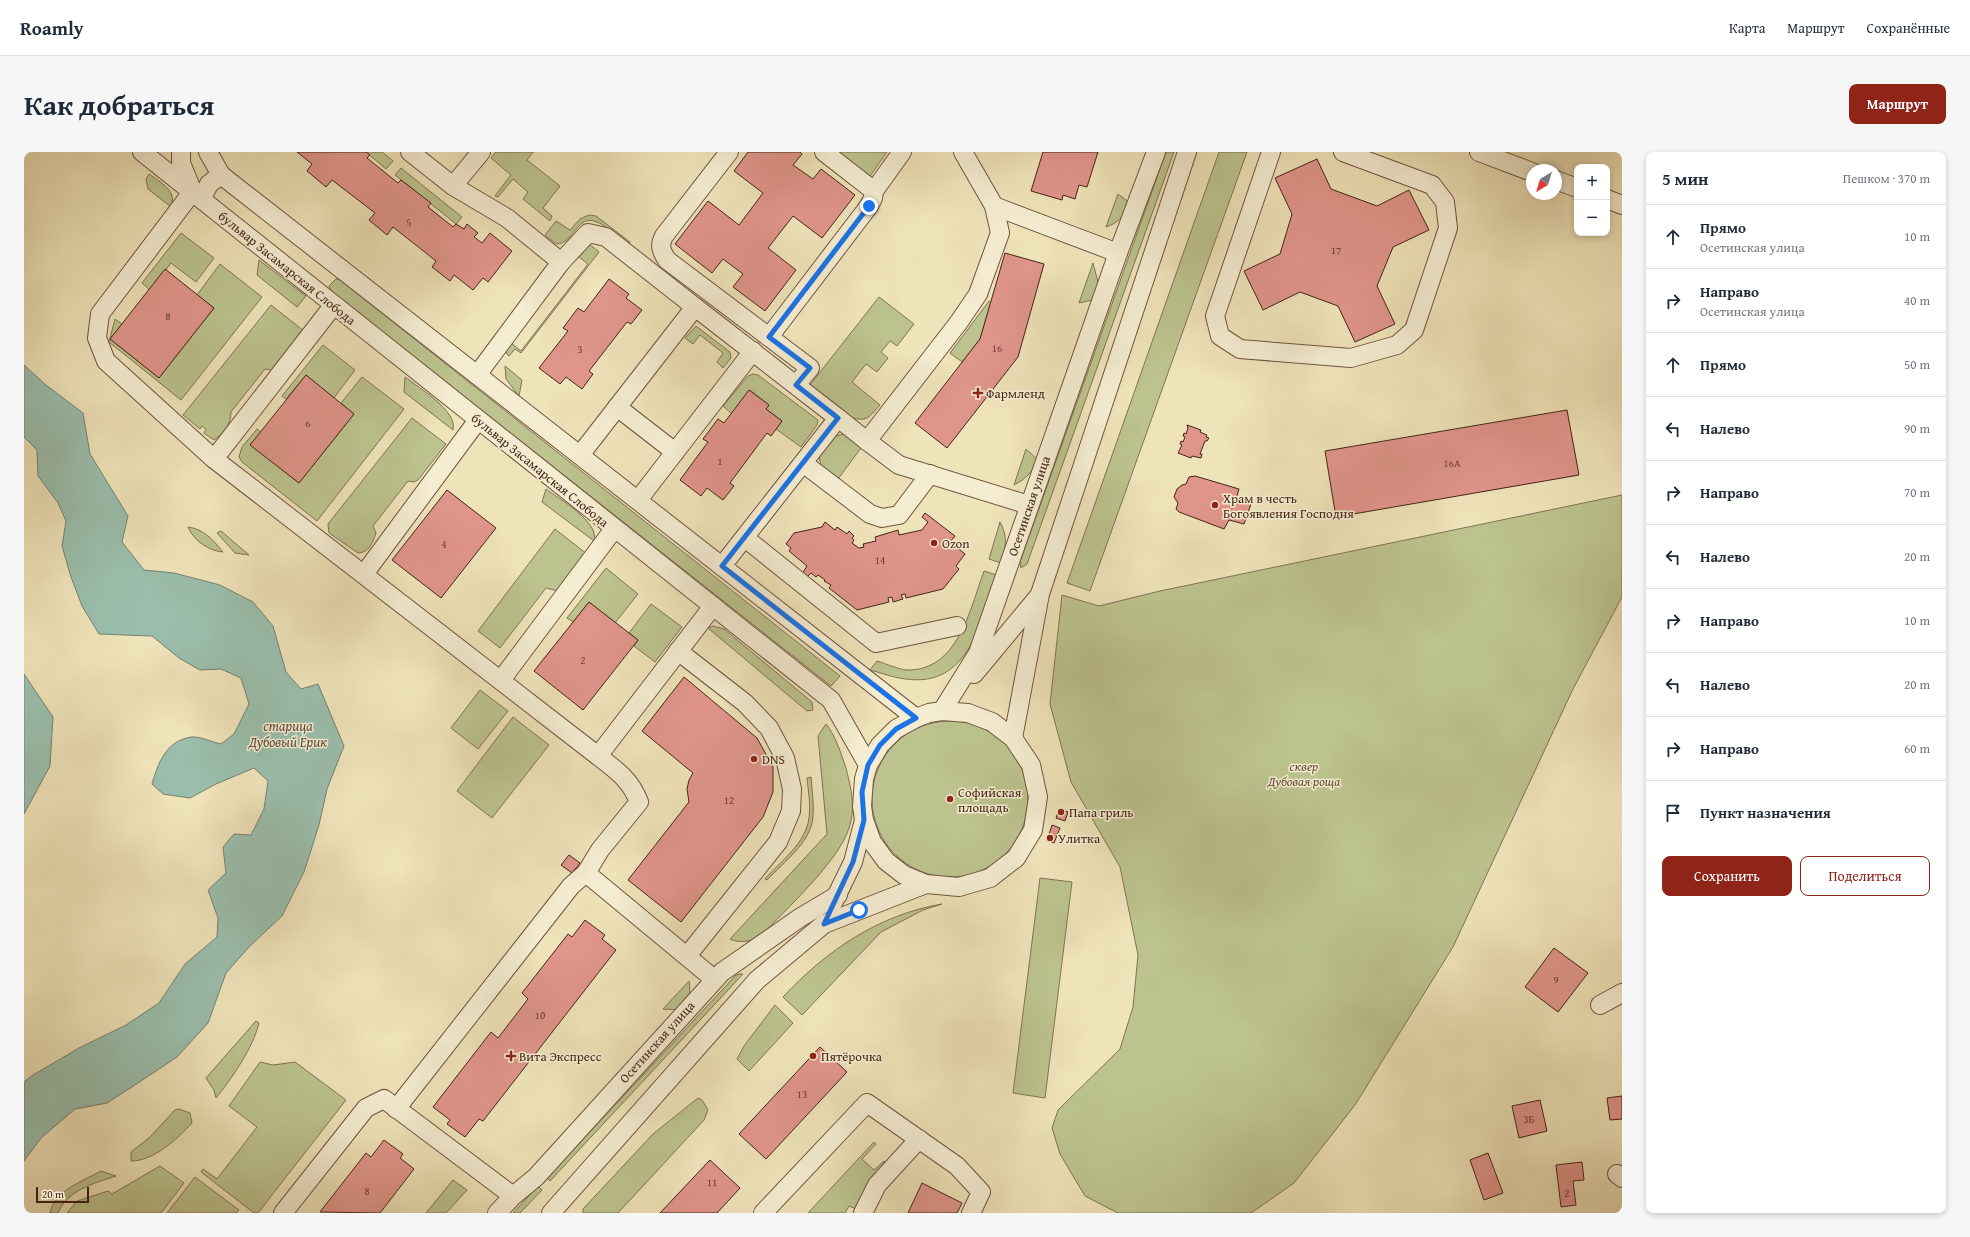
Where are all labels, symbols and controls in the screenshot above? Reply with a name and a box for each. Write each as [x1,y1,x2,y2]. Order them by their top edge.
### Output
text: Roamly [20,14,84,42]
text: Карта [1729,18,1765,38]
text: Маршрут [1787,18,1845,38]
text: Сохранённые [1867,18,1950,38]
text: Как добраться [24,84,214,125]
button: Маршрут [1849,84,1946,124]
north arrow [1526,164,1562,200]
map controls [1574,164,1610,236]
button: + [1574,164,1610,200]
text: 5 мин [1662,166,1708,191]
text: Пешком · 370 m [1843,169,1930,188]
route end [860,197,878,215]
button: − [1574,200,1610,236]
street label: бульвар Засамарская Слобода [214,207,360,330]
house number: 5 [406,214,412,230]
text: Прямо [1700,217,1746,238]
icon: ahead [1662,226,1684,248]
text: 10 m [1904,227,1930,246]
text: Осетинская улица [1700,238,1805,257]
house number: 17 [1331,242,1341,258]
text: Направо [1700,281,1759,302]
icon: right [1662,290,1684,312]
text: 40 m [1904,291,1930,310]
text: Осетинская улица [1700,302,1805,321]
house number: 8 [165,308,171,324]
house number: 16 [992,340,1002,356]
house number: 3 [577,341,583,357]
icon: ahead [1662,354,1684,376]
text: Прямо [1700,354,1746,375]
text: 50 m [1904,355,1930,374]
place label: Фармленд [986,384,1045,403]
marker: Фармленд [973,388,983,398]
street label: бульвар Засамарская Слобода [467,409,613,532]
house number: 6 [305,415,311,431]
icon: left [1662,418,1684,440]
text: Налево [1700,418,1750,439]
text: 90 m [1904,419,1930,438]
house number: 1 [717,453,723,469]
street label: Осетинская улица [1003,453,1055,559]
house number: 16А [1443,455,1461,471]
icon: right [1662,482,1684,504]
text: Направо [1700,482,1759,503]
text: 70 m [1904,483,1930,502]
place label: Храм в честь Богоявления Господня [1223,489,1354,523]
marker: Храм в честь Богоявления Господня [1210,500,1220,510]
place label: Ozon [942,534,970,553]
house number: 4 [441,536,447,552]
marker: Ozon [929,538,939,548]
icon: left [1662,546,1684,568]
text: Налево [1700,546,1750,567]
text: 20 m [1904,547,1930,566]
house number: 14 [875,552,885,568]
icon: right [1662,610,1684,632]
text: Направо [1700,610,1759,631]
text: 10 m [1904,611,1930,630]
house number: 2 [580,652,586,668]
icon: left [1662,674,1684,696]
text: Налево [1700,674,1750,695]
text: 20 m [1904,675,1930,694]
water label: старица Дубовый Ерик [248,716,327,752]
icon: right [1662,738,1684,760]
text: Направо [1700,738,1759,759]
text: 60 m [1904,739,1930,758]
place label: DNS [762,750,785,769]
marker: DNS [749,754,759,764]
park label: сквер Дубовая роща [1267,757,1340,791]
place label: Софийская площадь [958,783,1022,817]
house number: 12 [724,792,734,808]
marker: Софийская площадь [945,794,955,804]
icon: arrive [1662,802,1684,824]
text: Пункт назначения [1700,802,1831,823]
place label: Папа гриль [1069,803,1134,822]
marker: Папа гриль [1056,807,1066,817]
place label: Улитка [1058,829,1101,848]
marker: Улитка [1045,833,1055,843]
button: Сохранить [1662,856,1792,896]
button: Поделиться [1800,856,1930,896]
route start [850,901,868,919]
house number: 9 [1553,972,1559,988]
street label: Осетинская улица [615,996,700,1087]
house number: 10 [535,1007,545,1023]
place label: Вита Экспресс [519,1047,602,1066]
place label: Пятёрочка [821,1047,883,1066]
marker: Вита Экспресс [506,1051,516,1061]
marker: Пятёрочка [808,1051,818,1061]
house number: 13 [797,1086,807,1102]
house number: 3Б [1523,1111,1535,1127]
house number: 11 [707,1174,717,1190]
house number: 8 [364,1183,370,1199]
scale bar [36,1185,89,1204]
house number: 2 [1564,1185,1570,1201]
text: 20 m [42,1186,64,1202]

